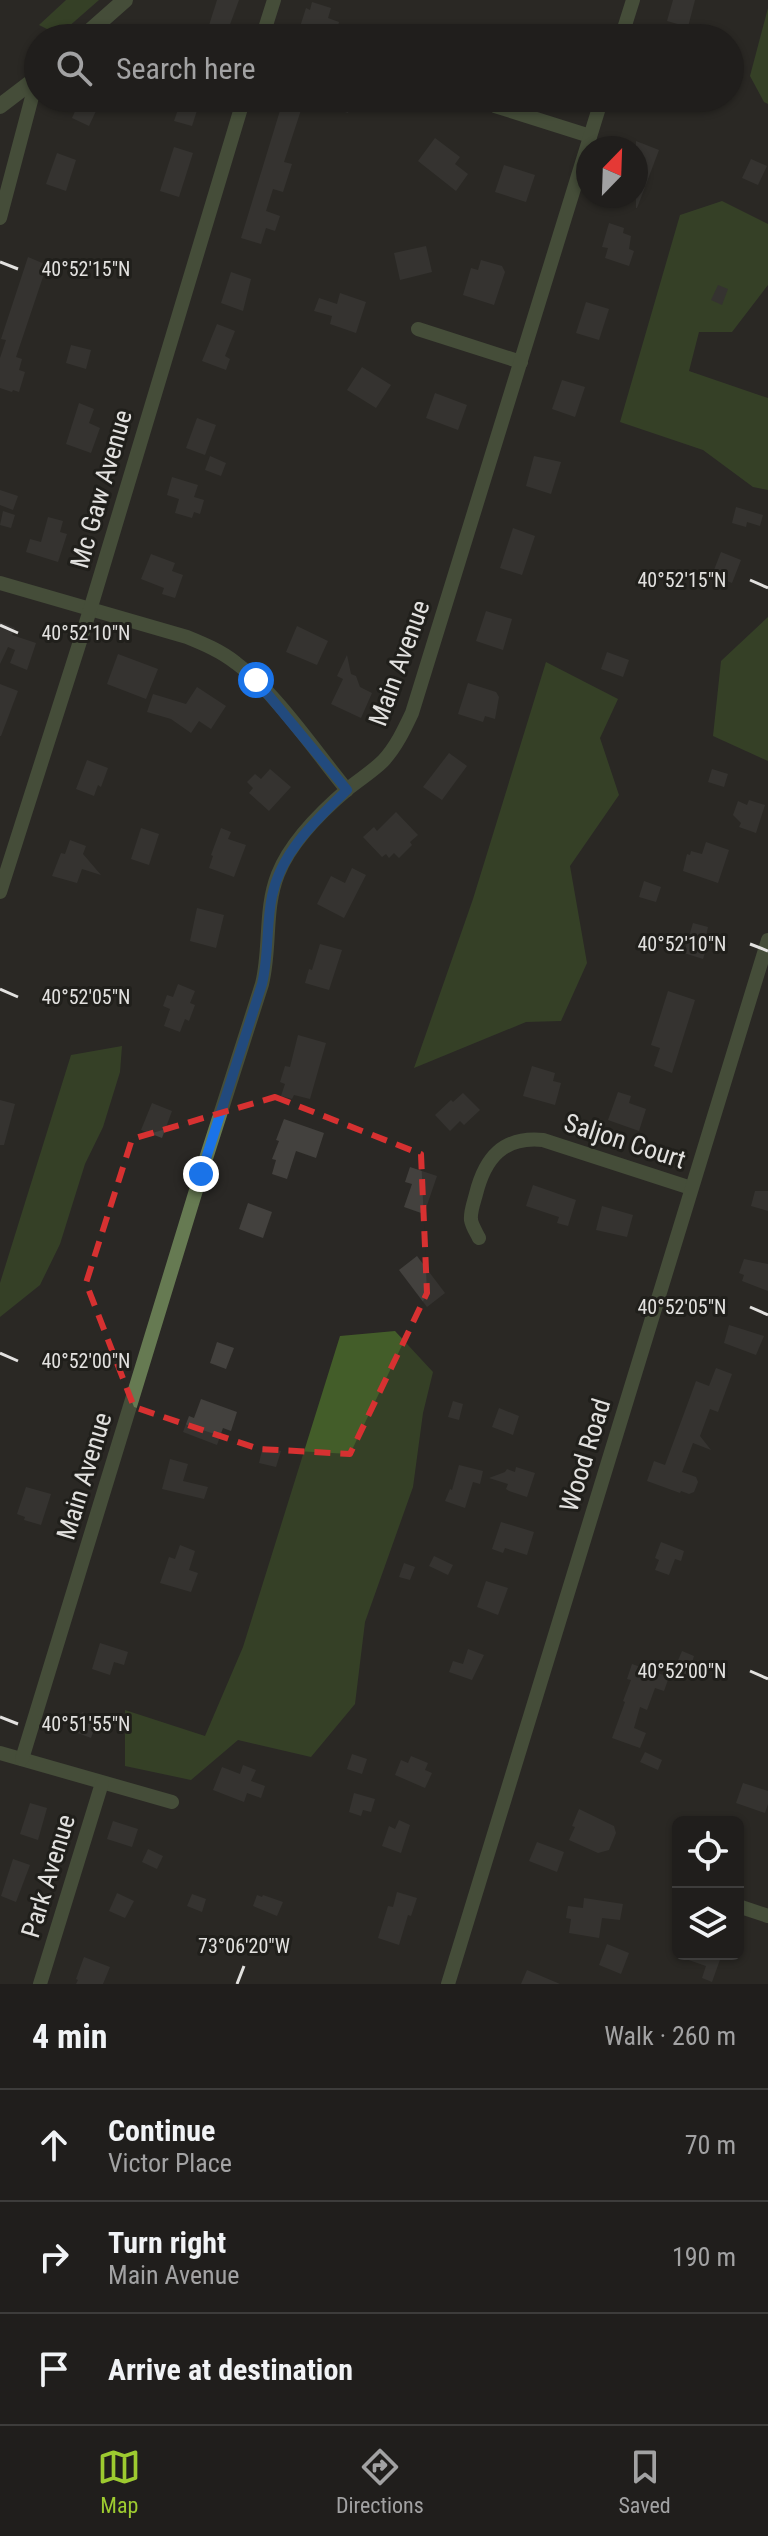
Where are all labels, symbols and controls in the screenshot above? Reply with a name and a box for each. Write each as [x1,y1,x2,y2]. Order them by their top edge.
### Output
search box [24,24,744,112]
icon: search [52,46,96,90]
text: Search here [116,51,256,86]
north arrow [576,136,648,208]
text: 40°52'15"N [41,257,131,281]
street label: Mc Gaw Avenue [64,406,138,572]
text: 40°52'15"N [637,568,727,592]
street label: Main Avenue [362,596,436,730]
text: 40°52'10"N [41,621,131,645]
route start [238,662,274,698]
text: 40°52'10"N [637,932,727,956]
text: 40°52'05"N [41,985,131,1009]
street label: Saljon Court [560,1107,690,1175]
route end [183,1156,219,1192]
text: 40°52'05"N [637,1295,727,1319]
text: 40°52'00"N [41,1349,131,1373]
street label: Wood Road [554,1395,616,1515]
street label: Main Avenue [50,1409,118,1543]
text: 40°52'00"N [637,1659,727,1683]
text: 40°51'55"N [41,1712,131,1736]
street label: Park Avenue [15,1811,81,1941]
map controls [672,1816,744,1960]
button: locate [672,1816,744,1888]
button: layers [672,1888,744,1960]
text: 73°06'20"W [198,1934,290,1958]
text: 4 min [32,2016,108,2056]
text: Walk · 260 m [604,2021,736,2051]
text: Continue [108,2113,215,2148]
icon: ahead [32,2123,76,2167]
text: 70 m [685,2130,736,2160]
text: Victor Place [108,2148,232,2178]
text: Turn right [108,2225,226,2260]
icon: right [32,2235,76,2279]
text: 190 m [672,2242,736,2272]
text: Main Avenue [108,2260,239,2290]
icon: arrive [32,2347,76,2391]
text: Arrive at destination [108,2352,353,2387]
tab: Map [97,2445,141,2518]
tab: Directions [336,2445,424,2518]
tab: Saved [618,2445,671,2518]

